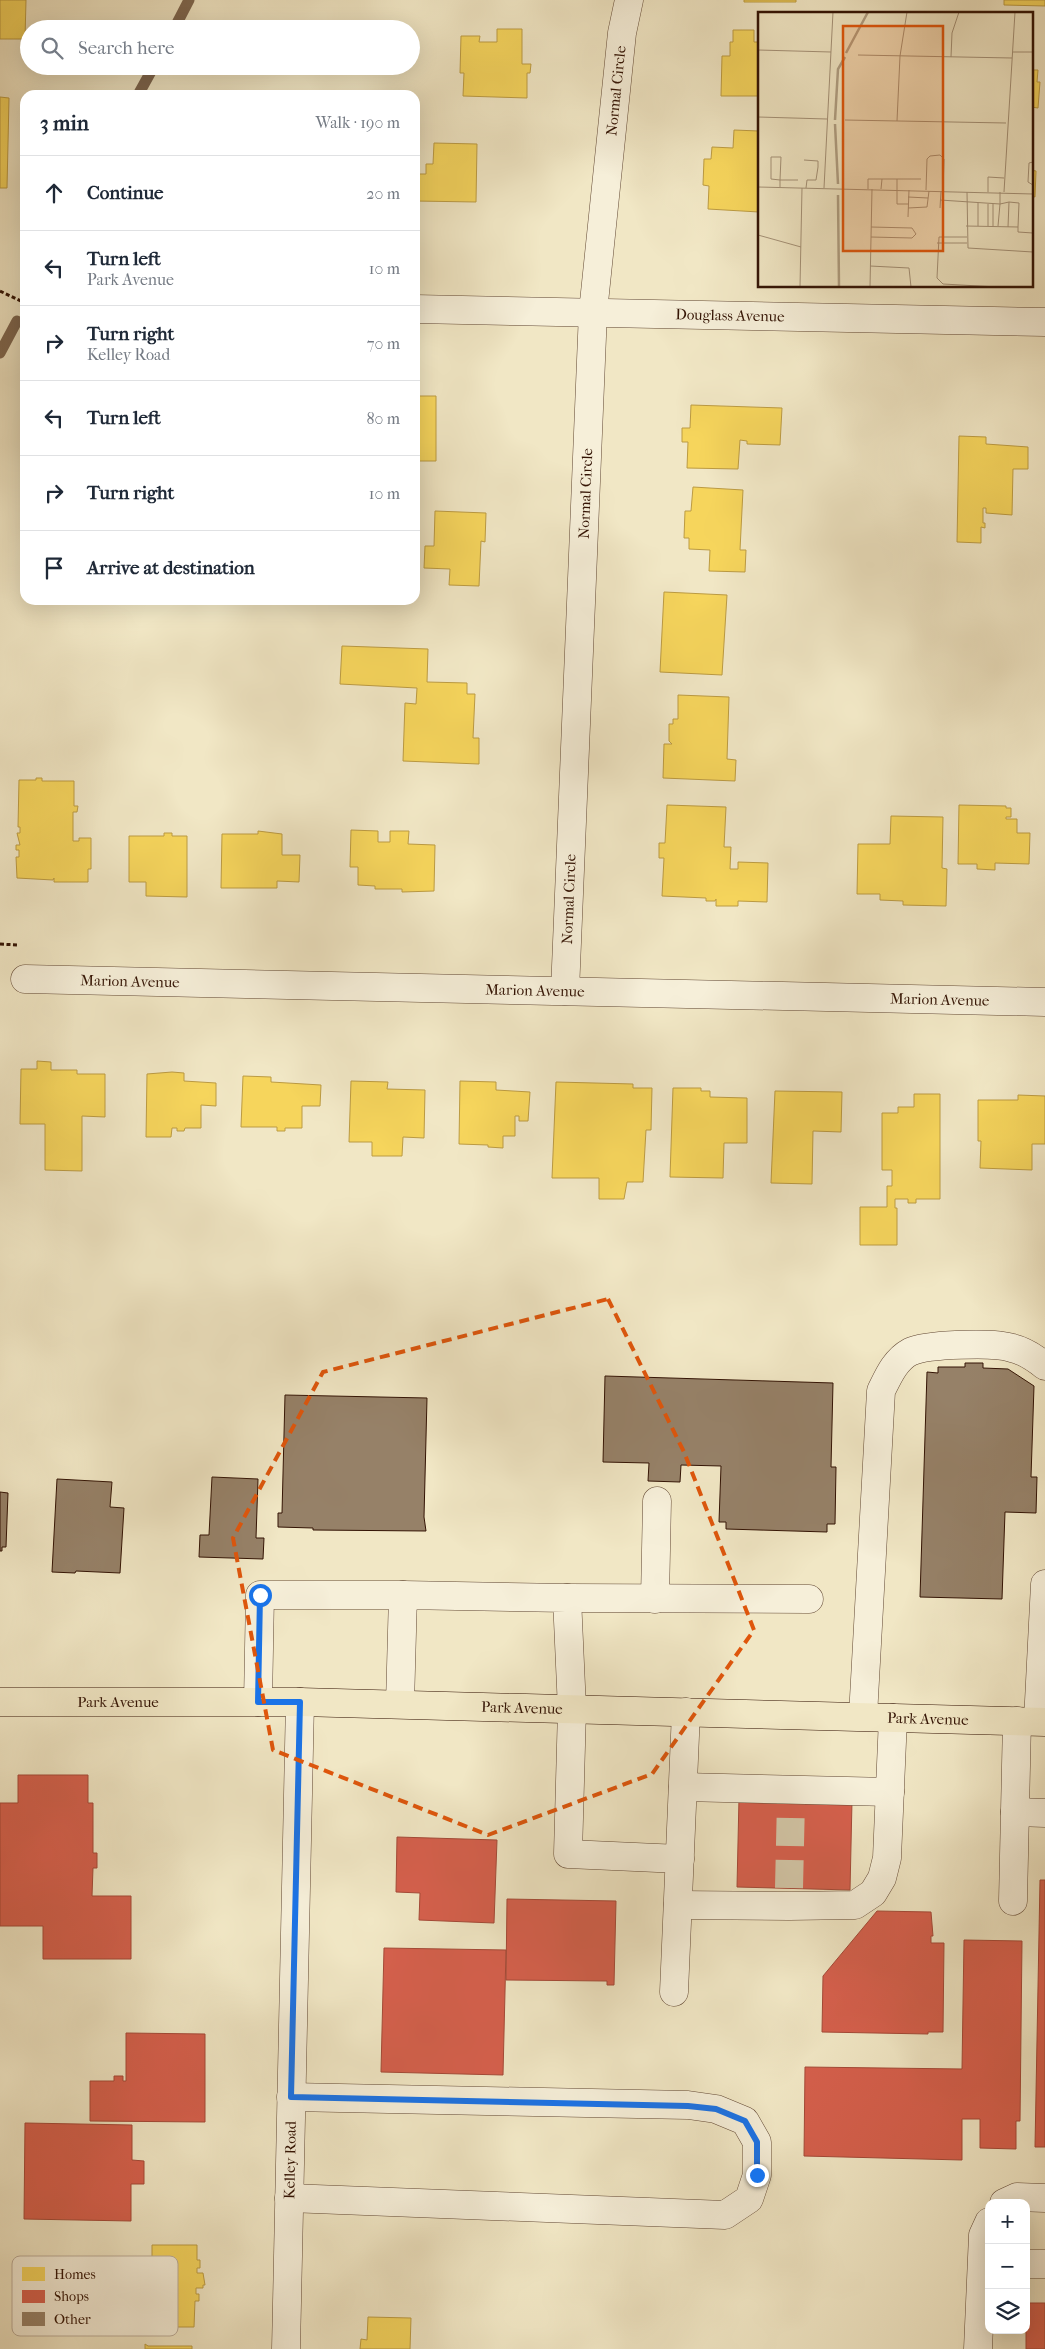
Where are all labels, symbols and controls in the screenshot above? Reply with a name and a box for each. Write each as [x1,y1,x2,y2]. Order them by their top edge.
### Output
inset map [758,12,1032,288]
search box [20,20,420,75]
icon: search [38,34,66,62]
text: Search here [78,37,174,59]
street label: Normal Circle [602,44,630,137]
text: 3 min [40,111,89,135]
text: Walk · 190 m [316,113,400,132]
icon: ahead [40,179,68,207]
text: Continue [87,182,163,204]
text: 20 m [366,184,400,203]
text: Turn left [87,248,161,270]
icon: left [40,254,68,282]
text: 10 m [369,259,400,278]
text: Park Avenue [87,270,174,289]
street label: Douglass Avenue [675,305,785,326]
text: Turn right [87,323,174,345]
icon: right [40,329,68,357]
text: 70 m [367,334,400,353]
text: Kelley Road [87,345,170,364]
icon: left [40,404,68,432]
text: Turn left [87,407,161,429]
text: 80 m [366,409,400,428]
street label: Normal Circle [575,447,596,539]
icon: right [40,479,68,507]
text: Turn right [87,482,174,504]
text: 10 m [369,484,400,503]
icon: arrive [40,554,68,582]
text: Arrive at destination [87,557,255,579]
street label: Normal Circle [558,853,580,945]
street label: Marion Avenue [80,971,180,991]
street label: Marion Avenue [485,980,585,1001]
street label: Marion Avenue [890,990,990,1010]
route start [249,1584,272,1607]
street label: Park Avenue [77,1693,159,1711]
street label: Park Avenue [481,1698,563,1718]
street label: Park Avenue [887,1709,969,1729]
street label: Kelley Road [280,2120,300,2199]
route end [746,2164,769,2187]
map controls [985,2199,1030,2334]
button: + [985,2199,1030,2244]
button: − [985,2244,1030,2289]
legend [12,2256,178,2336]
text: Homes [54,2266,96,2283]
text: Shops [54,2288,89,2305]
button: layers [985,2289,1030,2334]
text: Other [54,2311,91,2328]

